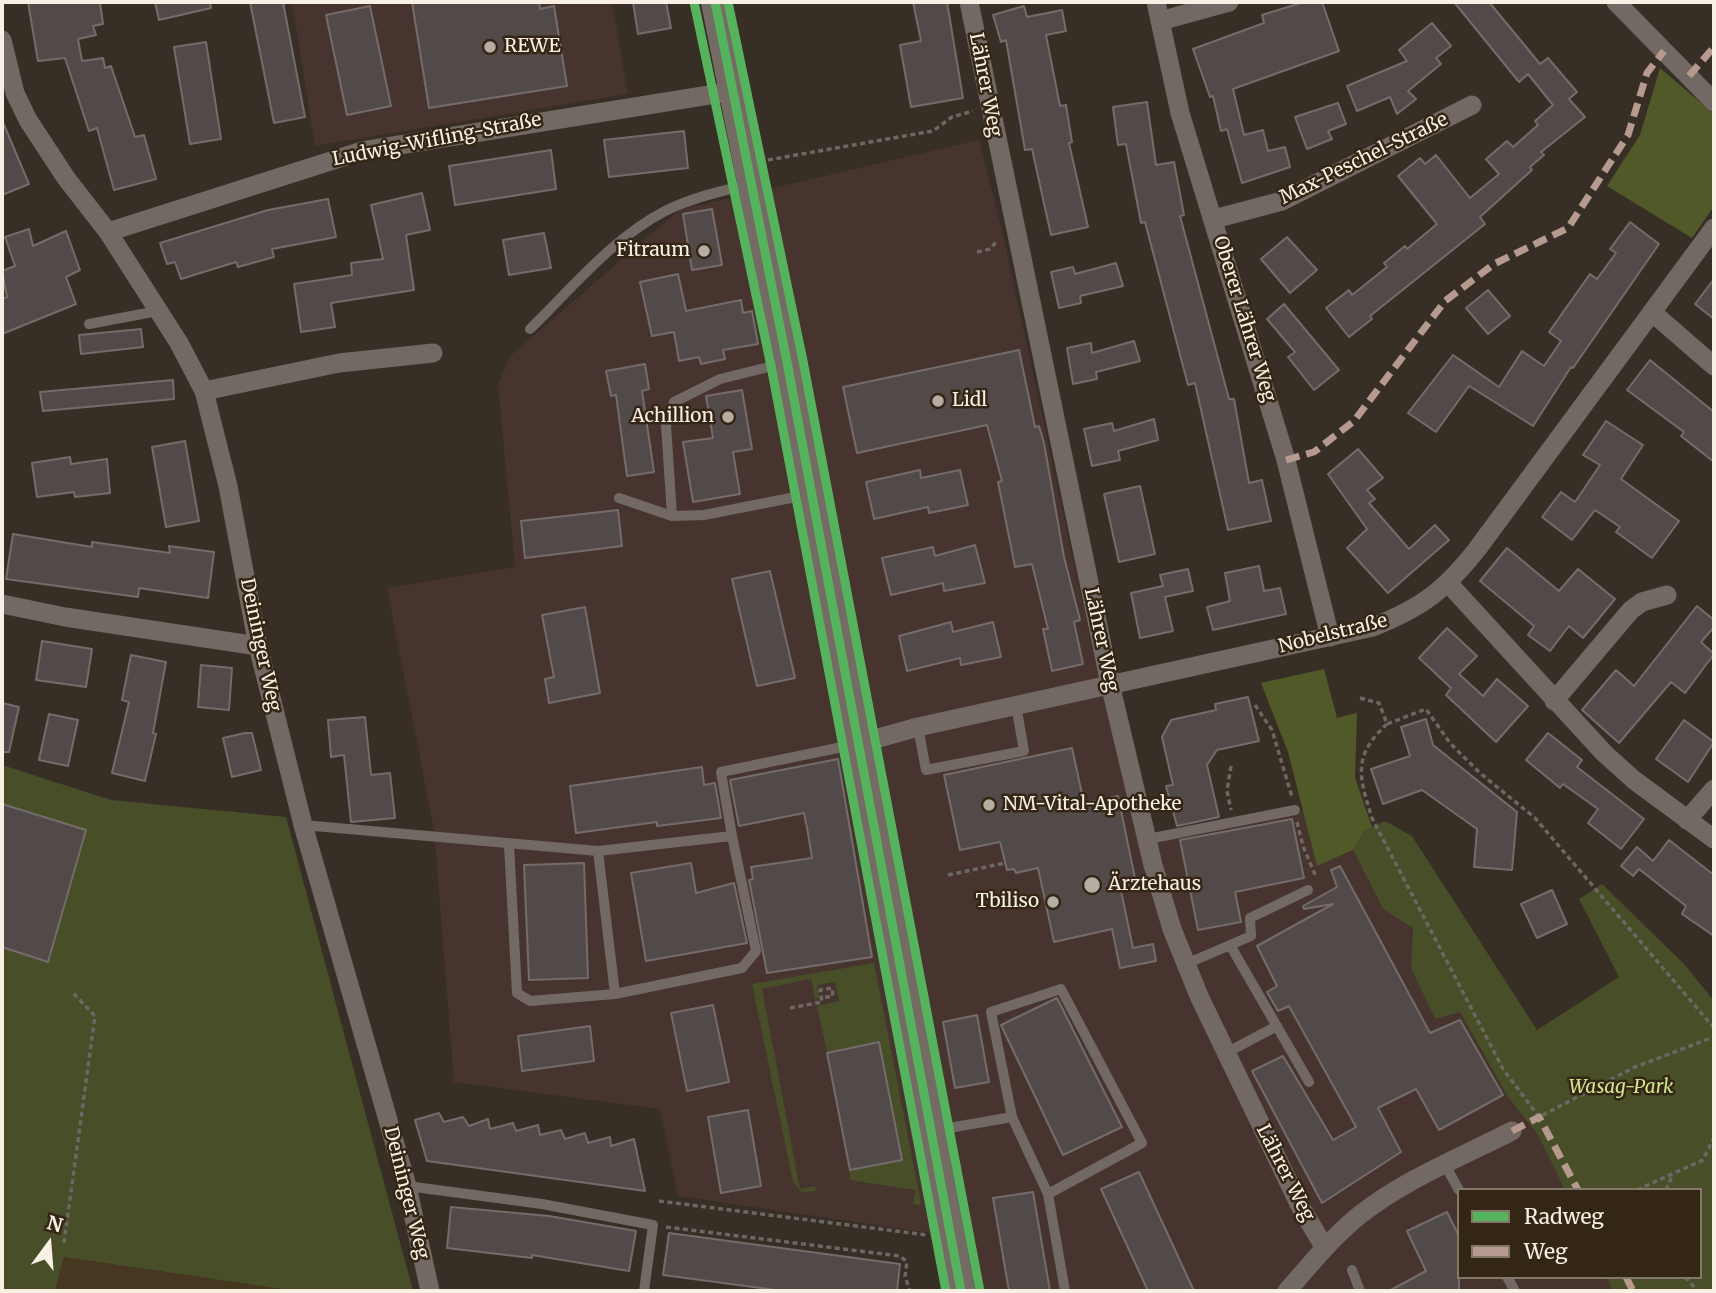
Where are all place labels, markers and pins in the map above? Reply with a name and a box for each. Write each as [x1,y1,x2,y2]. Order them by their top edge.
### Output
place label: REWE [504,36,561,58]
marker: REWE [482,39,498,55]
place label: Fitraum [616,240,690,262]
marker: Fitraum [696,243,712,259]
place label: Lidl [952,390,987,412]
marker: Lidl [930,393,946,409]
place label: Achillion [631,406,714,428]
marker: Achillion [720,409,736,425]
place label: NM-Vital-Apotheke [1003,794,1182,816]
marker: NM-Vital-Apotheke [981,797,997,813]
place label: Ärztehaus [1108,874,1201,896]
marker: Ärztehaus [1082,875,1102,895]
place label: Tbiliso [975,891,1039,913]
marker: Tbiliso [1045,894,1061,910]

